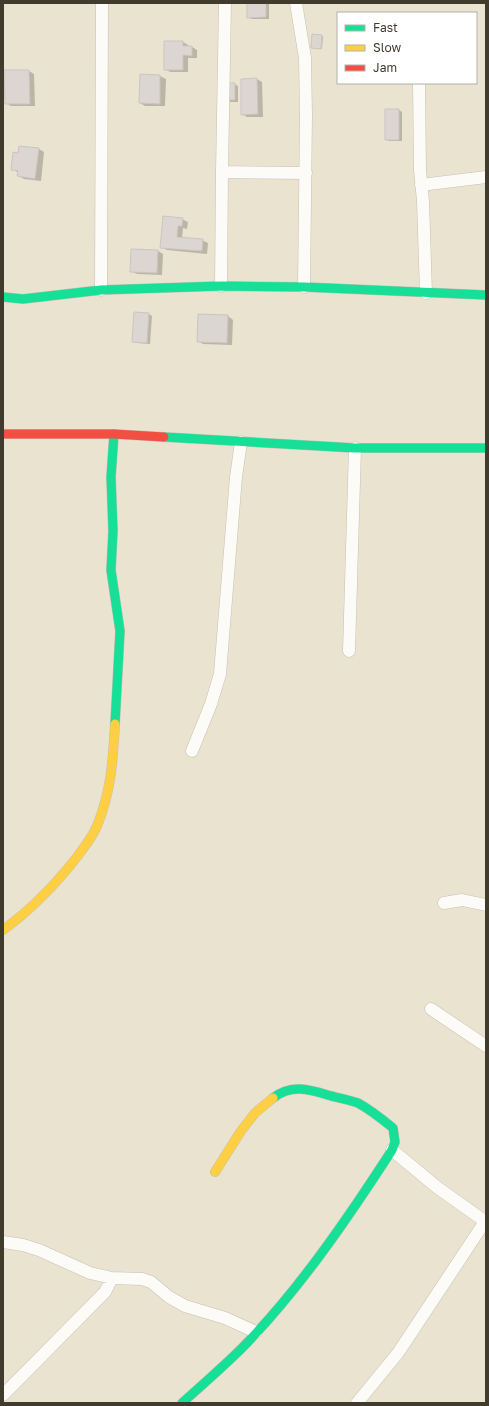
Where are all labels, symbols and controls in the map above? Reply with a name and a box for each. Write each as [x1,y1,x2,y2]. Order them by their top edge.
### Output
legend [337,12,477,84]
text: Fast [373,20,398,35]
text: Slow [373,40,401,55]
text: Jam [373,60,397,75]

